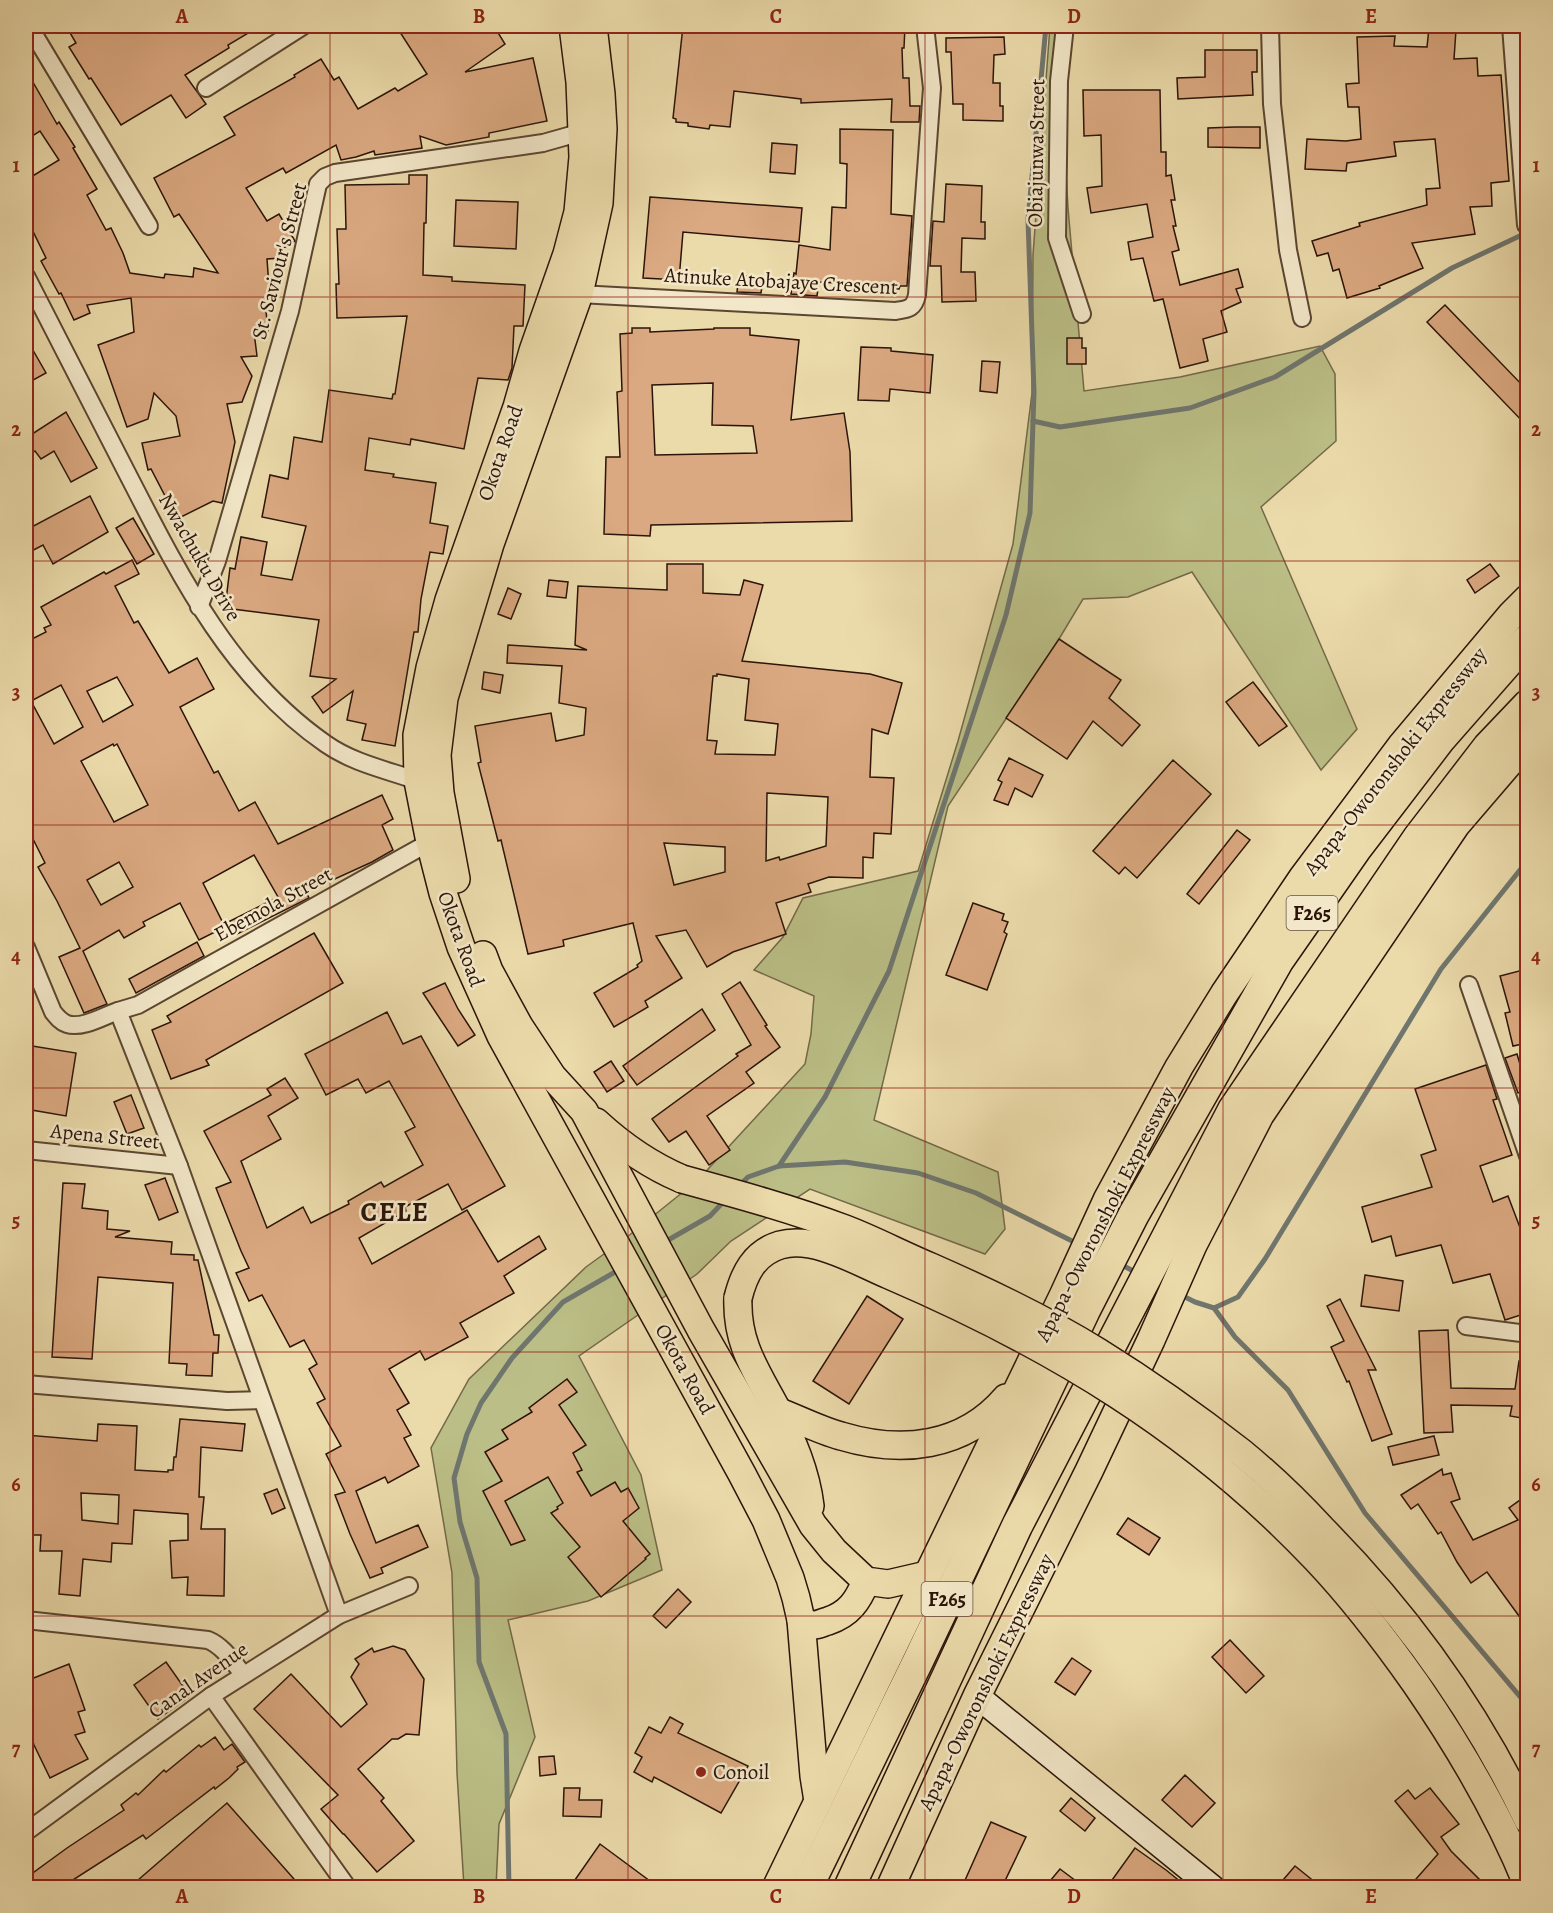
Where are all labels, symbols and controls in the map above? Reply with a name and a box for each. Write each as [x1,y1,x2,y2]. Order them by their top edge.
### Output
text: A [175,3,189,30]
text: B [473,3,485,30]
text: C [770,3,782,30]
text: D [1067,3,1081,30]
text: E [1365,3,1377,30]
street label: Obiajunwa Street [1021,78,1051,228]
text: 1 [12,152,20,179]
text: 1 [1532,152,1540,179]
street label: St. Saviour's Street [245,179,313,343]
street label: Atinuke Atobajaye Crescent [663,261,899,301]
street label: Okota Road [471,401,530,505]
text: 2 [11,416,21,443]
text: 2 [1531,416,1541,443]
street label: Nwachuku Drive [152,488,248,626]
street label: Apapa-Oworonshoki Expressway [1296,641,1493,882]
text: 3 [12,679,20,706]
text: 3 [1532,679,1540,706]
street label: Ebemola Street [209,860,337,948]
street label: Okota Road [431,887,491,991]
road number: F265 [1286,896,1338,930]
text: 4 [11,943,21,970]
text: 4 [1531,943,1541,970]
street label: Apapa-Oworonshoki Expressway [1028,1081,1182,1347]
street label: Apena Street [48,1116,161,1156]
district label: CELE [361,1194,429,1230]
text: 5 [12,1207,20,1234]
text: 5 [1532,1207,1540,1234]
street label: Okota Road [649,1319,722,1420]
text: 6 [11,1471,21,1498]
text: 6 [1531,1471,1541,1498]
street label: Apapa-Oworonshoki Expressway [911,1548,1061,1816]
road number: F265 [922,1582,972,1616]
street label: Canal Avenue [142,1635,254,1725]
text: 7 [12,1735,21,1762]
text: 7 [1532,1735,1541,1762]
place label: Conoil [713,1758,769,1786]
marker: Conoil [694,1765,708,1779]
text: A [175,1883,189,1910]
text: B [473,1883,485,1910]
text: C [770,1883,782,1910]
text: D [1067,1883,1081,1910]
text: E [1365,1883,1377,1910]

